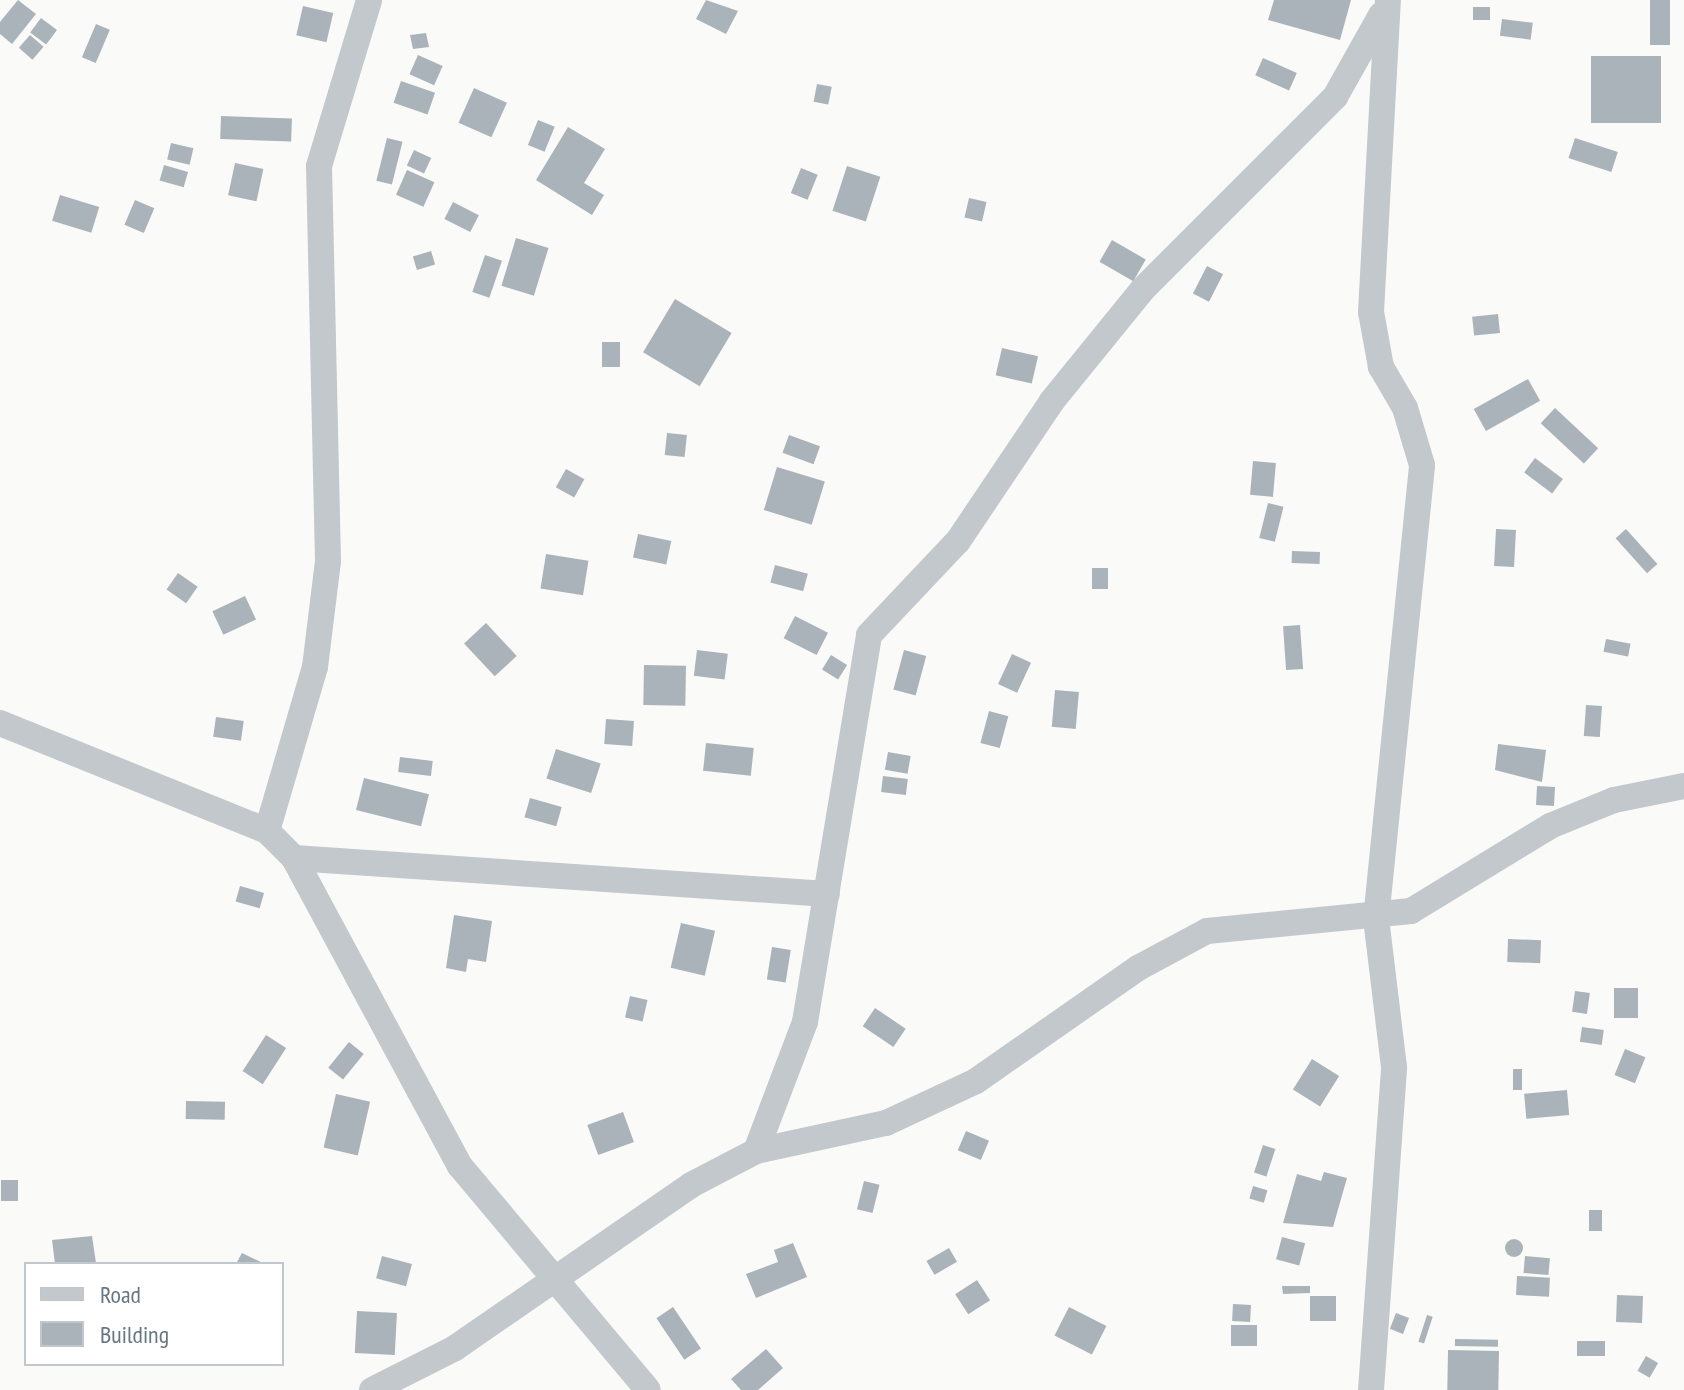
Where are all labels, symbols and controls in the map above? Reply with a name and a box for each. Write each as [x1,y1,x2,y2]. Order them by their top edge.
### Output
legend [24,1262,284,1366]
text: Road [100,1279,141,1310]
text: Building [100,1319,169,1350]

